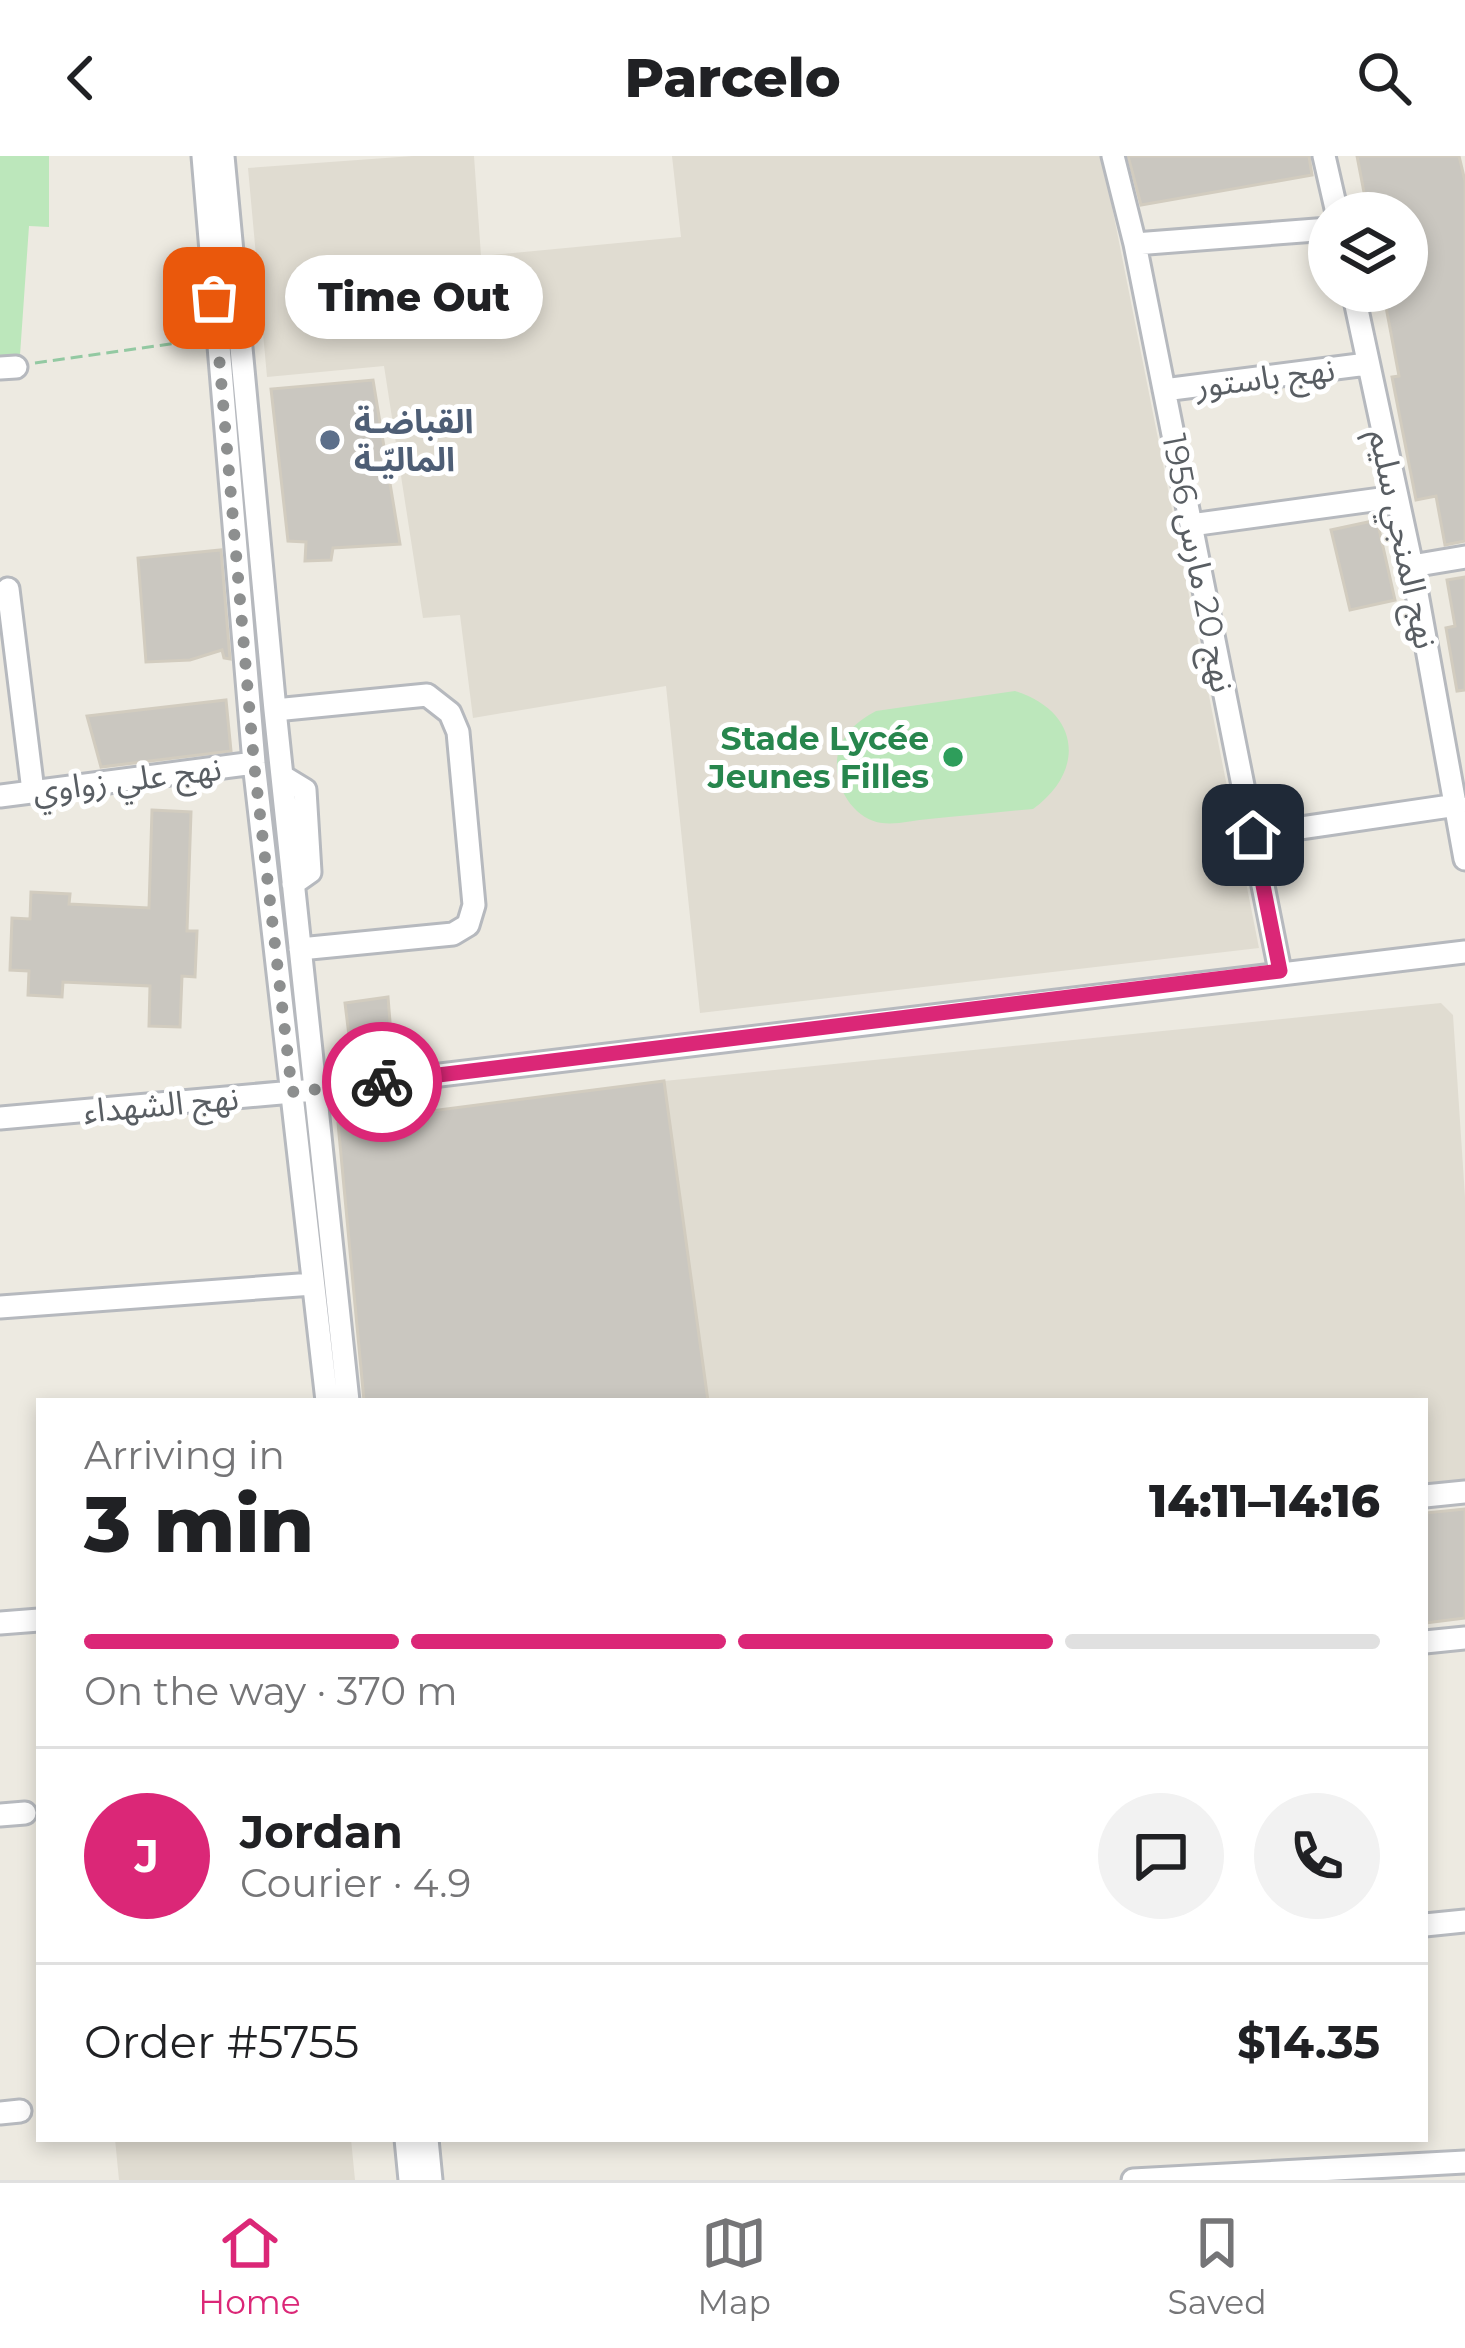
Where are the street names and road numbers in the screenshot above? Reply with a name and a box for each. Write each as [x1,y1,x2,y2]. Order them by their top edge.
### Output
street label: نهج باستور [1192,349,1338,410]
street label: نهج المنجي سليم [1355,426,1447,654]
street label: نهج 20 مارس 1956 [1149,430,1244,696]
street label: نهج علي زواوي [30,748,224,816]
street label: نهج الشهداء [82,1077,241,1136]

